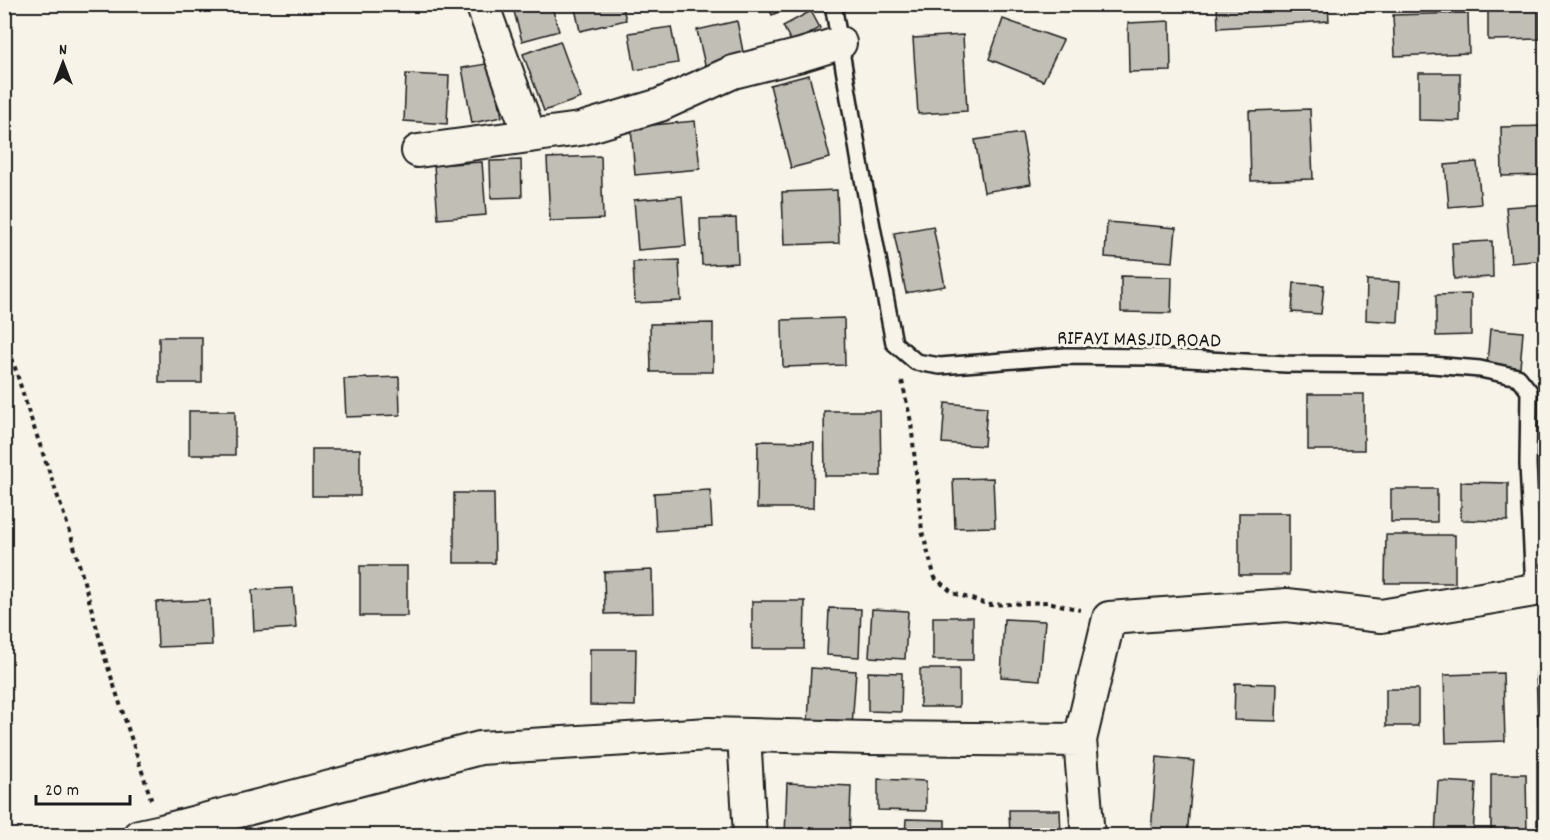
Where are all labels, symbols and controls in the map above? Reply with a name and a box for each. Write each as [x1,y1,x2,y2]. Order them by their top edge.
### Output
north arrow [33,33,93,93]
text: N [59,39,67,62]
street label: RIFAYI MASJID ROAD [1057,325,1221,357]
scale bar [36,768,130,806]
text: 20 m [45,779,79,804]

